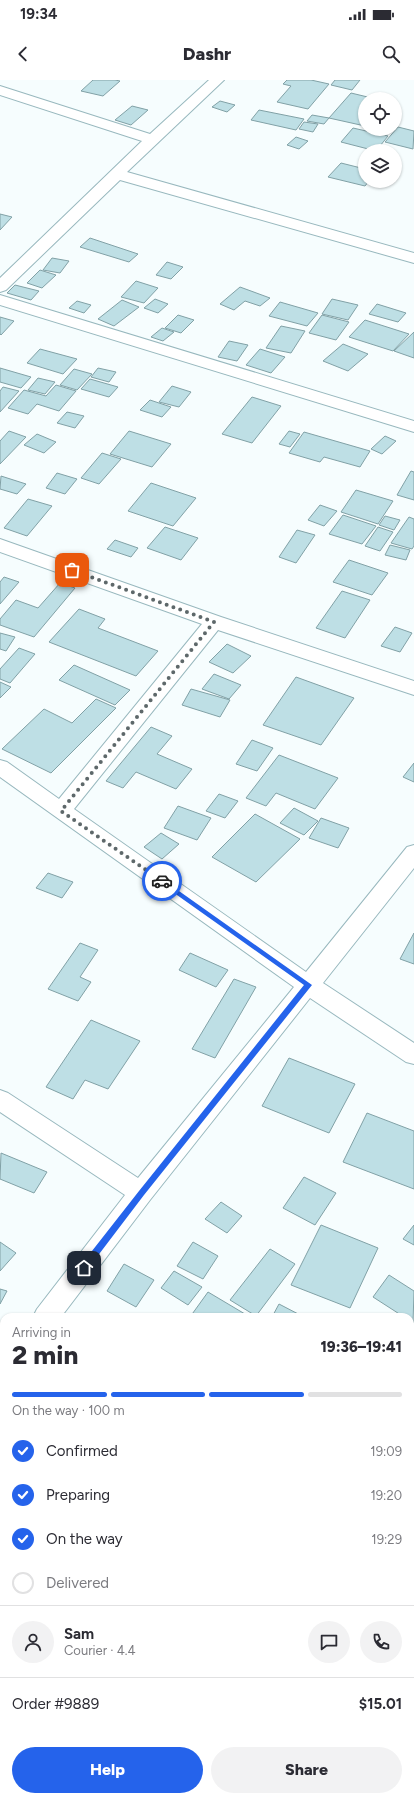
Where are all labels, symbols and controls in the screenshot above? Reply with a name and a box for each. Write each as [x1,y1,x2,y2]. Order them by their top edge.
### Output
text: 19:34 [20,5,57,23]
icon: back [12,43,34,65]
text: Dashr [183,43,231,65]
icon: search [380,43,402,65]
map controls [358,92,402,188]
button: locate [358,92,402,136]
button: layers [358,144,402,188]
pin [55,553,89,587]
icon: bag [61,559,83,581]
courier [142,861,182,901]
icon: car [151,870,173,892]
pin [67,1251,101,1285]
icon: home [73,1257,95,1279]
text: Arriving in [12,1325,71,1340]
text: 19:36–19:41 [320,1338,402,1356]
text: 2 min [12,1339,78,1371]
text: On the way · 100 m [12,1403,124,1418]
icon: check [12,1440,34,1462]
text: Confirmed [46,1442,118,1460]
text: 19:09 [370,1444,402,1459]
icon: check [12,1484,34,1506]
text: Preparing [46,1486,110,1504]
text: 19:20 [370,1488,402,1503]
icon: check [12,1528,34,1550]
text: On the way [46,1530,123,1548]
text: 19:29 [371,1532,402,1547]
text: Delivered [46,1574,109,1592]
button: person [12,1621,54,1663]
button: chat [308,1621,350,1663]
button: phone [360,1621,402,1663]
text: Sam [64,1625,94,1643]
text: Courier · 4.4 [64,1643,136,1658]
text: Order #9889 [12,1695,99,1713]
text: $15.01 [359,1695,402,1713]
button: Help [12,1747,203,1793]
button: Share [211,1747,402,1793]

